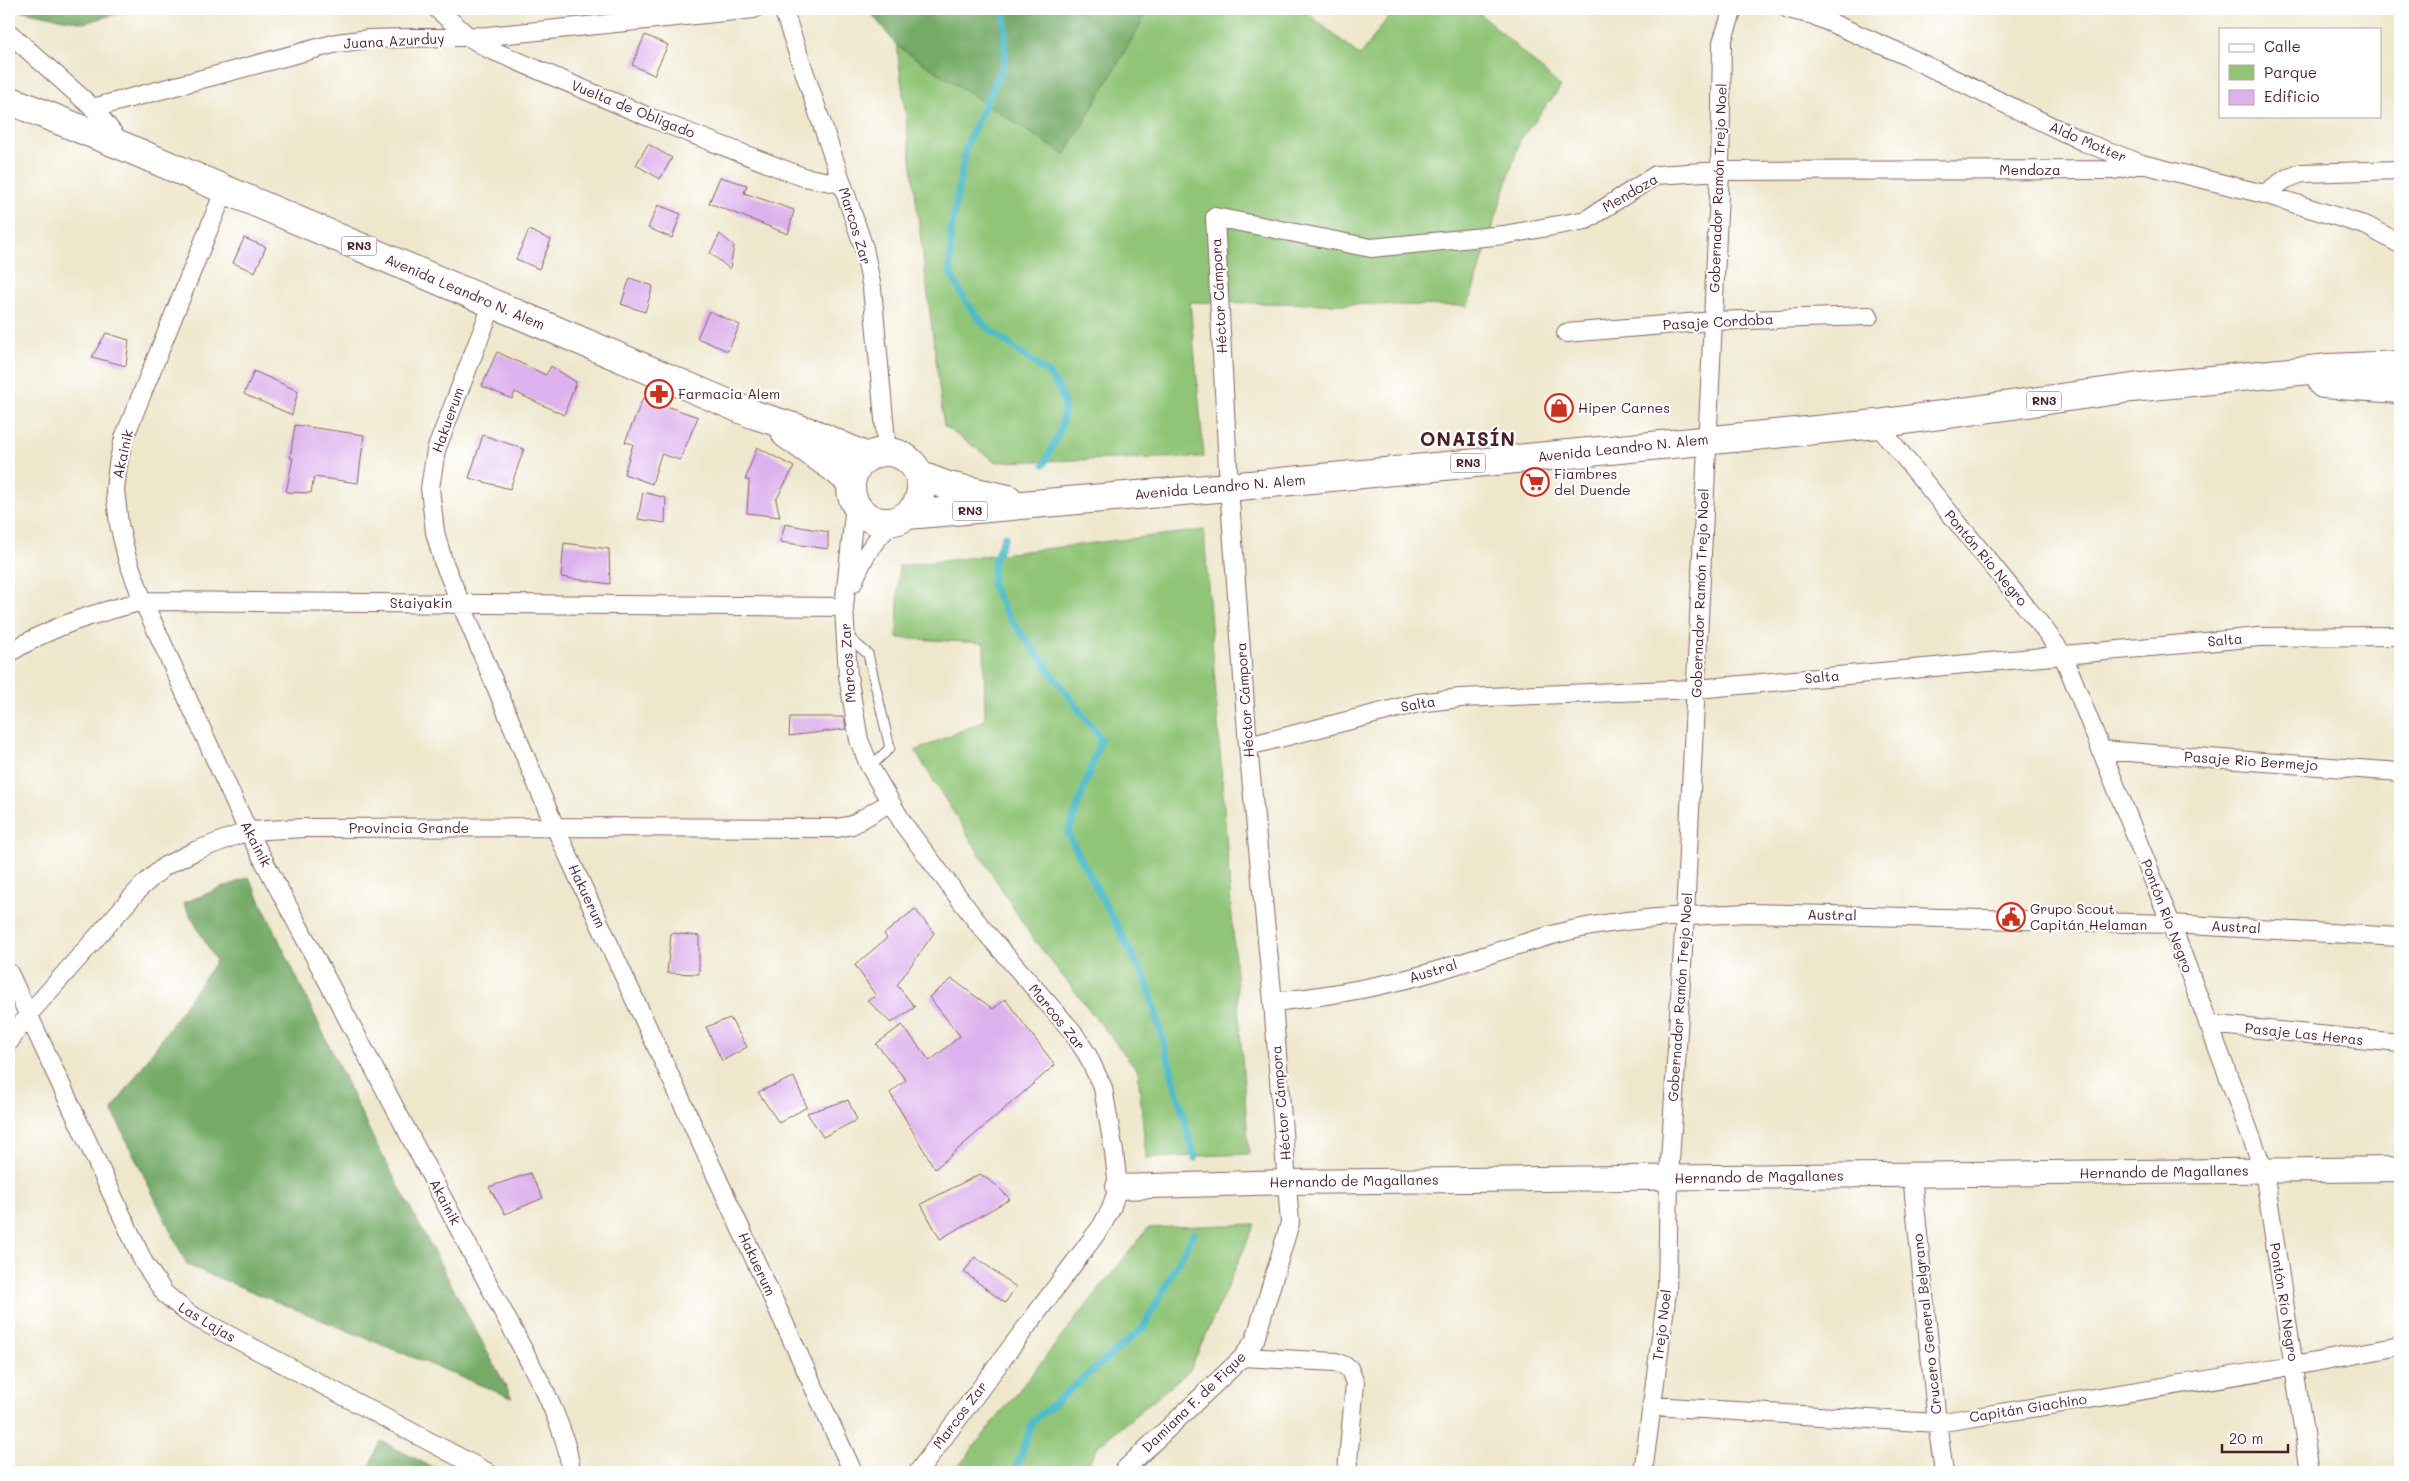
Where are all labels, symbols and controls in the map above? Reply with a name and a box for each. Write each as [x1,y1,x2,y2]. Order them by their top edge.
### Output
street label: Juana Azurduy [343,28,445,53]
legend [2219,28,2382,118]
text: Calle [2264,36,2301,56]
text: Parque [2264,62,2317,82]
street label: Vuelta de Obligado [568,75,698,142]
street label: Gobernador Ramón Trejo Noel [1704,83,1731,293]
text: Edificio [2264,86,2320,106]
street label: Aldo Motter [2047,117,2130,166]
street label: Mendoza [1999,160,2061,179]
street label: Mendoza [1598,169,1661,216]
street label: Marcos Zar [835,185,876,267]
road number: RN3 [342,237,376,256]
street label: Héctor Cámpora [1206,238,1231,354]
street label: Avenida Leandro N. Alem [382,249,548,334]
street label: Pasaje Cordoba [1662,309,1774,334]
pharmacy icon: Farmacia Alem [644,379,674,409]
street label: Hakuerum [427,384,468,455]
place label: Farmacia Alem [678,384,780,403]
road number: RN3 [2026,392,2062,411]
shop icon: Hiper Carnes [1544,393,1574,423]
place label: Hiper Carnes [1578,398,1670,417]
district label: ONAISÍN [1420,426,1516,451]
street label: Akainik [108,428,137,480]
street label: Avenida Leandro N. Alem [1537,429,1709,466]
road number: RN3 [1450,453,1486,472]
place label: Fiambres del Duende [1554,464,1631,499]
supermarket icon: Fiambres del Duende [1520,467,1550,497]
street label: Avenida Leandro N. Alem [1134,470,1306,503]
street label: Gobernador Ramón Trejo Noel [1686,488,1713,698]
road number: RN3 [952,502,988,520]
street label: Pontón Río Negro [1941,506,2032,610]
street label: Staiyakin [390,593,452,612]
street label: Marcos Zar [835,623,860,704]
street label: Salta [2207,629,2243,650]
street label: Héctor Cámpora [1231,642,1258,758]
street label: Salta [1804,666,1840,687]
street label: Salta [1399,691,1437,716]
street label: Pasaje Rio Bermejo [2184,746,2318,775]
street label: Akainik [237,817,276,870]
street label: Provincia Grande [349,818,469,837]
street label: Pontón Río Negro [2137,856,2198,975]
street label: Hakuerum [564,861,610,931]
street label: Gobernador Ramón Trejo Noel [1663,892,1696,1102]
place label: Grupo Scout Capitán Helaman [2030,899,2147,934]
public building icon: Grupo Scout Capitán Helaman [1996,902,2026,932]
street label: Austral [1807,905,1857,924]
street label: Austral [2211,916,2261,937]
street label: Austral [1406,954,1459,987]
street label: Marcos Zar [1025,980,1090,1054]
street label: Pasaje Las Heras [2244,1018,2364,1049]
street label: Héctor Cámpora [1266,1045,1295,1161]
street label: Hernando de Magallanes [2079,1161,2249,1182]
street label: Hernando de Magallanes [1674,1166,1844,1187]
street label: Hernando de Magallanes [1269,1170,1439,1191]
street label: Akainik [425,1175,465,1228]
street label: Hakuerum [734,1229,780,1299]
street label: Crucero General Belgrano [1908,1233,1945,1415]
street label: Pontón Río Negro [2266,1241,2303,1363]
street label: Trejo Noel [1648,1288,1675,1362]
street label: Las Lajas [175,1297,239,1346]
street label: Damiana F. de Fique [1137,1347,1250,1456]
street label: Marcos Zar [928,1377,991,1452]
street label: Capitán Giachino [1968,1389,2088,1426]
scale bar [2222,1421,2288,1453]
text: 20 m [2229,1428,2263,1448]

